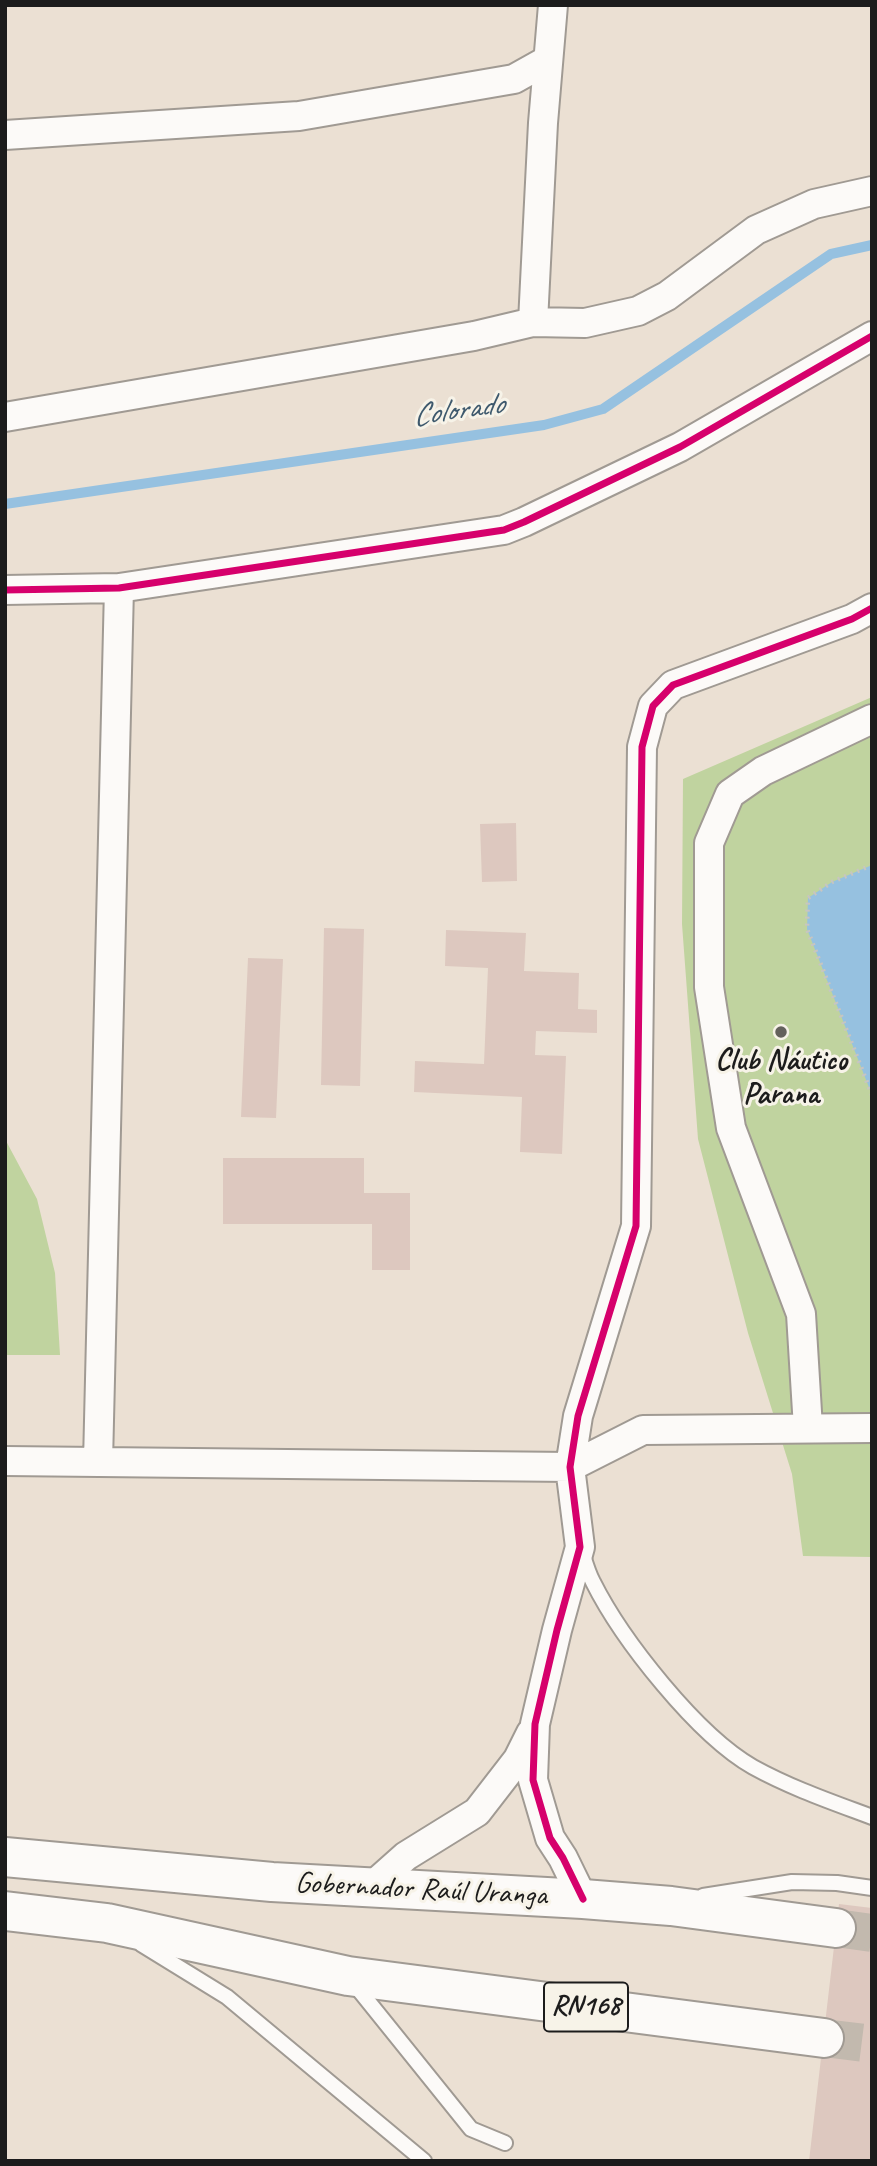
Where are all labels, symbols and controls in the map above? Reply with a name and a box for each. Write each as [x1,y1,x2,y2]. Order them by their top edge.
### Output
water label: Colorado [410,386,506,436]
marker: Club Náutico Parana [773,1024,789,1040]
place label: Club Náutico Parana [715,1043,847,1114]
street label: Gobernador Raúl Uranga [294,1865,548,1915]
road number: RN168 [544,1982,628,2032]

